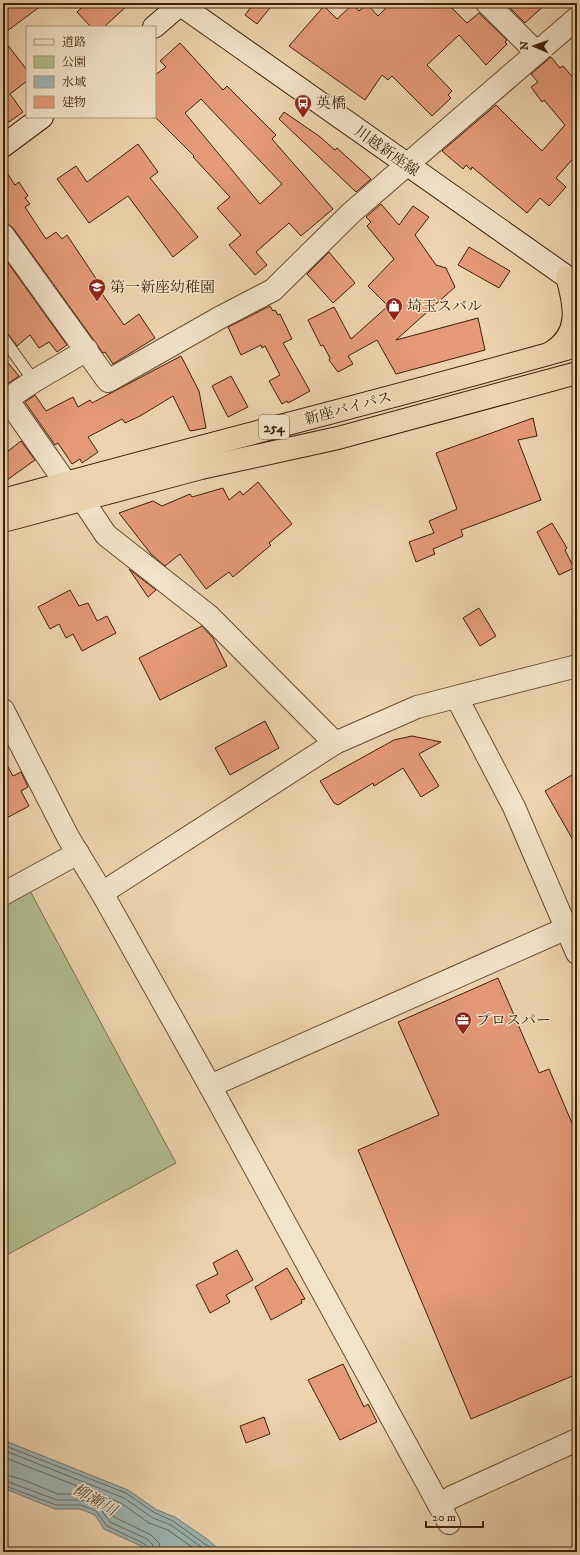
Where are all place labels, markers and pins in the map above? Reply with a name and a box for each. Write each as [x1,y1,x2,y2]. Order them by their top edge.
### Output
bus stop icon: 英橋 [293,93,313,118]
place label: 英橋 [316,94,346,113]
school or university icon: 第一新座幼稚園 [87,277,107,302]
place label: 第一新座幼稚園 [110,278,215,297]
shop icon: 埼玉スバル [384,296,404,321]
place label: 埼玉スバル [407,297,482,316]
office icon: プロスパー [453,1010,473,1035]
place label: プロスパー [476,1011,551,1030]

